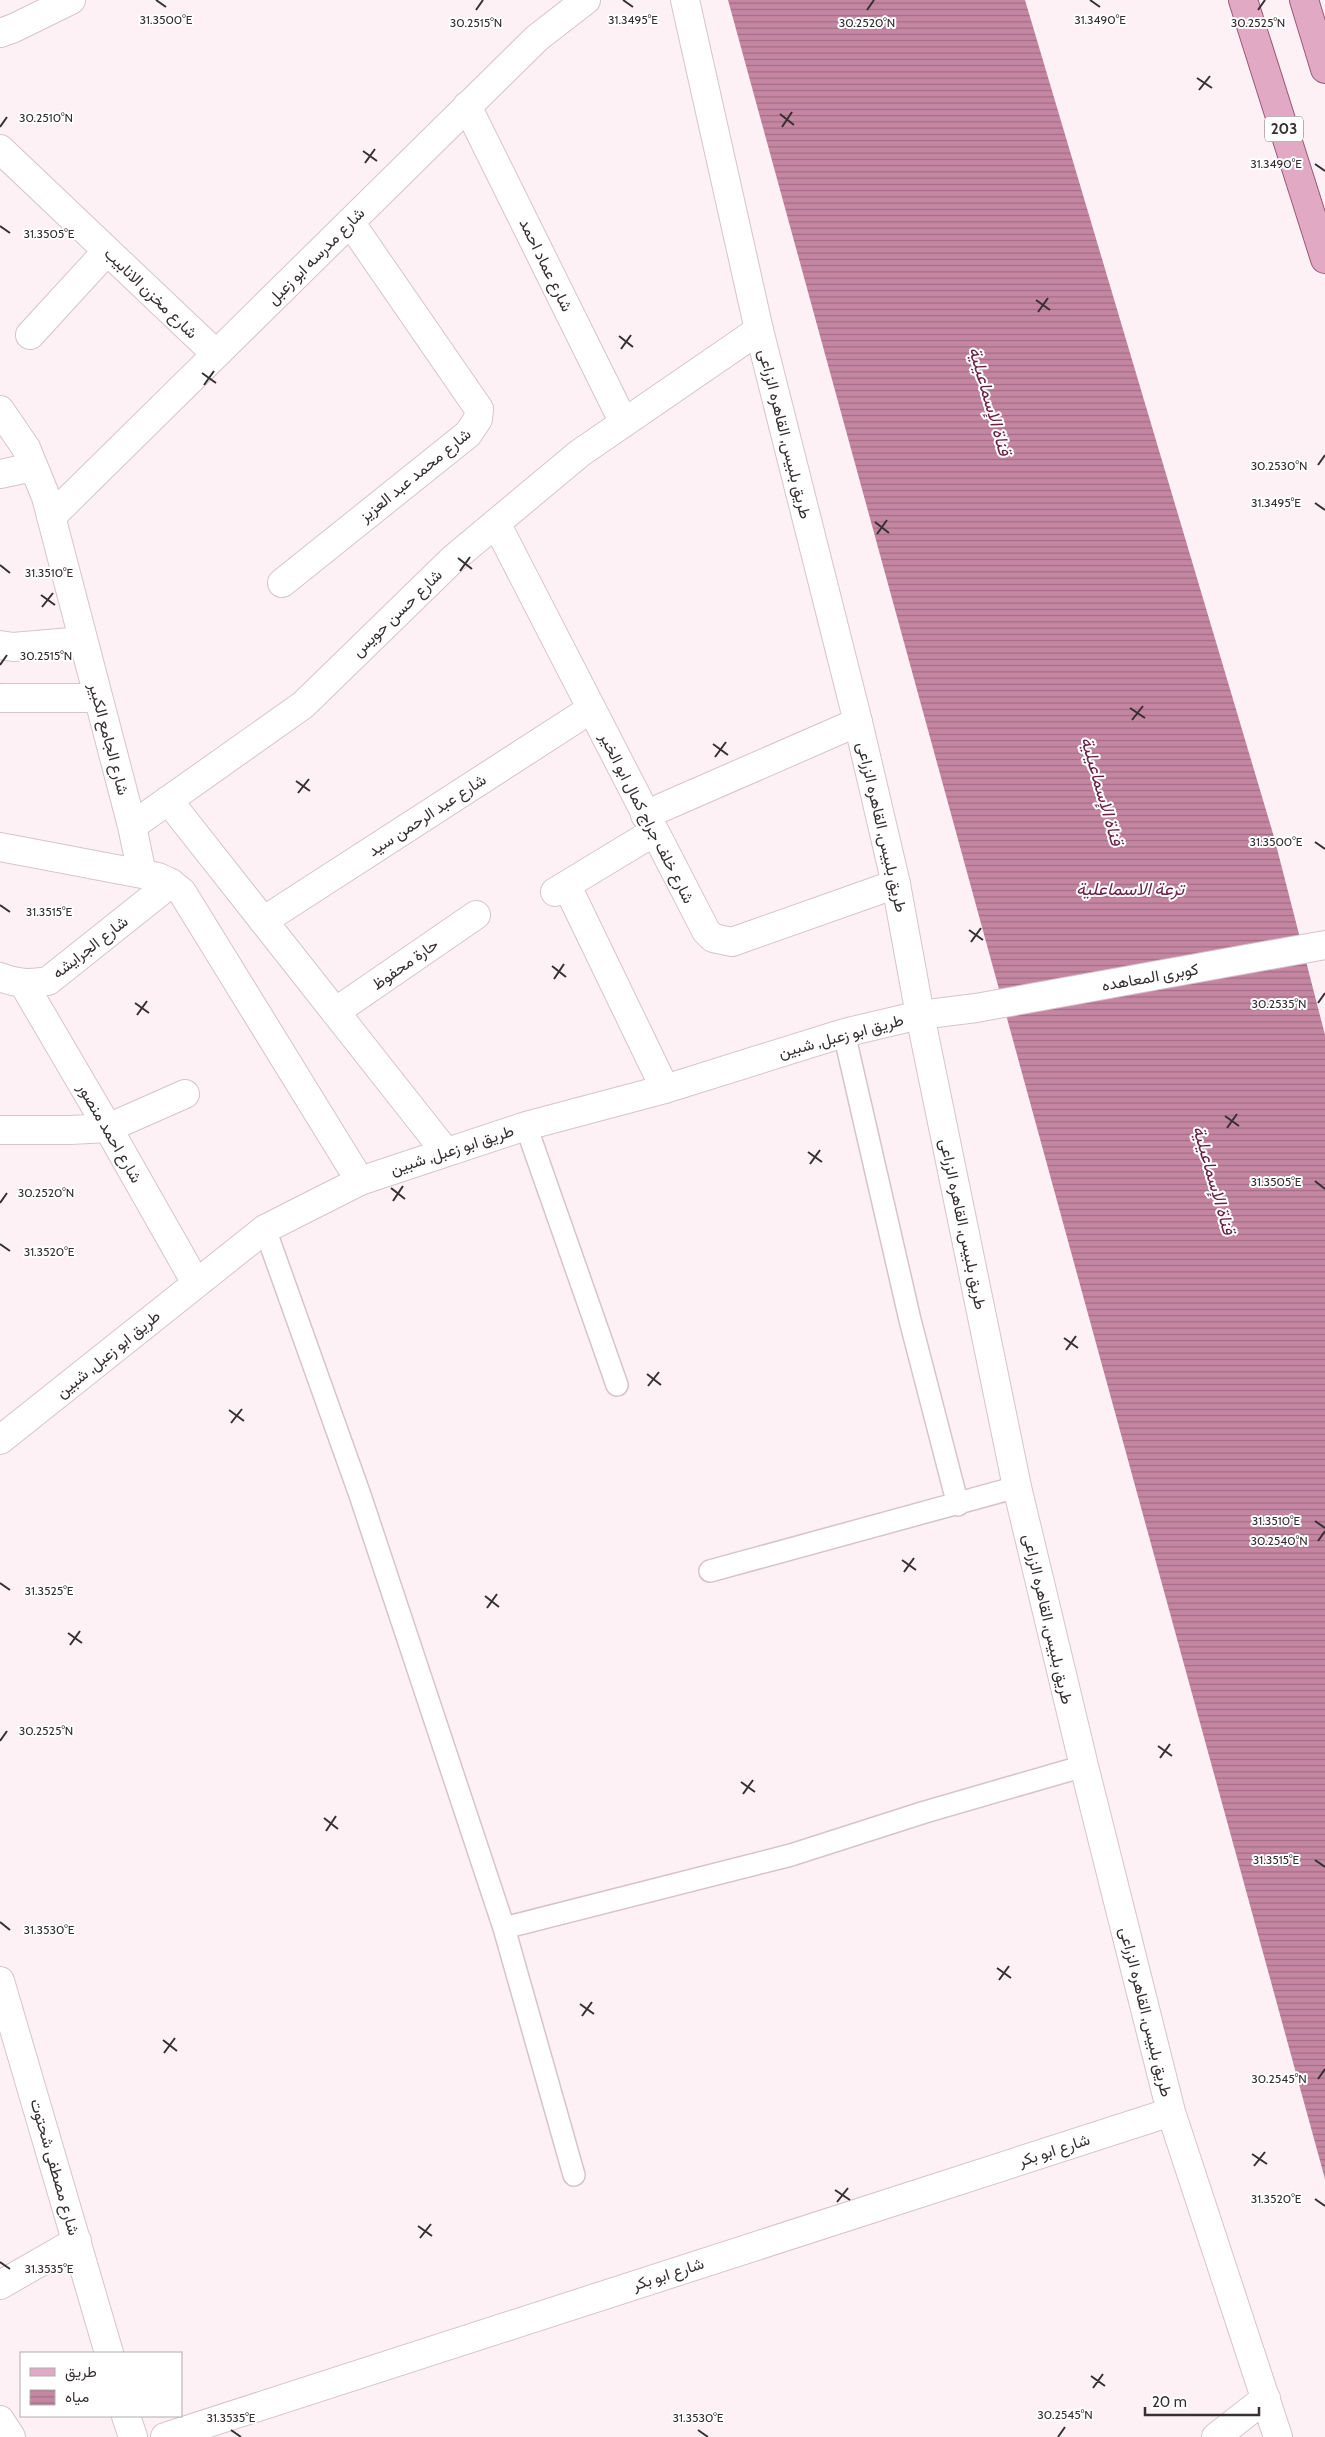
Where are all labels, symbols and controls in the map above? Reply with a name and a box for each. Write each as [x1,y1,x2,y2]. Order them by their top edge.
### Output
text: 31.3500°E [140,12,193,27]
text: 31.3495°E [608,12,658,27]
text: 31.3490°E [1074,12,1126,27]
text: 30.2515°N [450,15,502,30]
text: 30.2520°N [839,15,895,30]
text: 30.2525°N [1231,15,1285,30]
text: 30.2510°N [19,110,73,125]
road number: 203 [1265,116,1303,142]
text: 31.3490°E [1250,156,1302,171]
street label: شارع مدرسه ابو زعبل [263,203,370,310]
street label: شارع عماد احمد [514,216,577,315]
text: 31.3505°E [24,226,75,241]
street label: شارع مخزن الانابيب [99,244,202,344]
water label: قناة الإسماعيلية [963,344,1017,460]
street label: طريق بلبيس, القاهره الزراعى [754,347,815,521]
street label: شارع محمد عبد العزيز [355,424,476,528]
text: 30.2530°N [1251,458,1307,473]
text: 31.3495°E [1251,495,1301,510]
text: 31.3510°E [25,565,74,580]
street label: شارع حسن حويس [348,565,447,662]
text: 30.2515°N [20,648,72,663]
street label: شارع الجامع الكبير [83,680,133,798]
street label: شارع خلف جراج كمال ابو الخير [593,729,698,907]
water label: قناة الإسماعيلية [1075,734,1129,850]
street label: طريق بلبيس, القاهره الزراعى [852,740,911,914]
street label: شارع عبد الرحمن سيد [364,770,491,862]
text: 31.3500°E [1250,834,1303,849]
water label: ترعة الاسماعلية [1076,878,1186,900]
text: 31.3515°E [26,904,73,919]
street label: شارع الجرايشه [48,912,133,984]
street label: حارة محفوظ [368,934,443,995]
street label: كوبرى المعاهده [1100,959,1200,996]
text: 30.2535°N [1252,996,1306,1011]
street label: طريق ابو زعبل, شبين [776,1010,906,1063]
street label: شارع احمد منصور [72,1079,146,1187]
street label: طريق ابو زعبل, شبين [388,1121,516,1180]
water label: قناة الإسماعيلية [1187,1123,1241,1239]
street label: طريق بلبيس, القاهره الزراعى [935,1137,990,1311]
text: 31.3505°E [1251,1174,1302,1189]
text: 30.2520°N [18,1185,74,1200]
text: 31.3520°E [24,1244,75,1259]
street label: طريق ابو زعبل, شبين [52,1306,165,1403]
text: 31.3510°E [1252,1513,1301,1528]
street label: طريق بلبيس, القاهره الزراعى [1018,1532,1077,1706]
text: 30.2540°N [1250,1533,1308,1548]
text: 31.3525°E [25,1583,74,1598]
text: 30.2525°N [19,1723,73,1738]
text: 31.3515°E [1253,1852,1300,1867]
text: 31.3530°E [24,1922,75,1937]
street label: طريق بلبيس, القاهره الزراعى [1115,1925,1176,2099]
text: 30.2545°N [1251,2071,1307,2086]
street label: شارع مصطفى شحتوت [24,2097,84,2238]
street label: شارع ابو بكر [1015,2130,1093,2173]
text: 31.3520°E [1251,2191,1302,2206]
street label: شارع ابو بكر [629,2254,707,2297]
text: 31.3535°E [24,2261,74,2276]
legend [20,2352,182,2417]
text: طريق [65,2363,97,2382]
scale bar [1145,2384,1259,2416]
text: مياه [65,2388,89,2406]
text: 20 m [1152,2393,1187,2411]
text: 30.2545°N [1037,2407,1093,2422]
text: 31.3535°E [206,2410,256,2425]
text: 31.3530°E [673,2410,724,2425]

